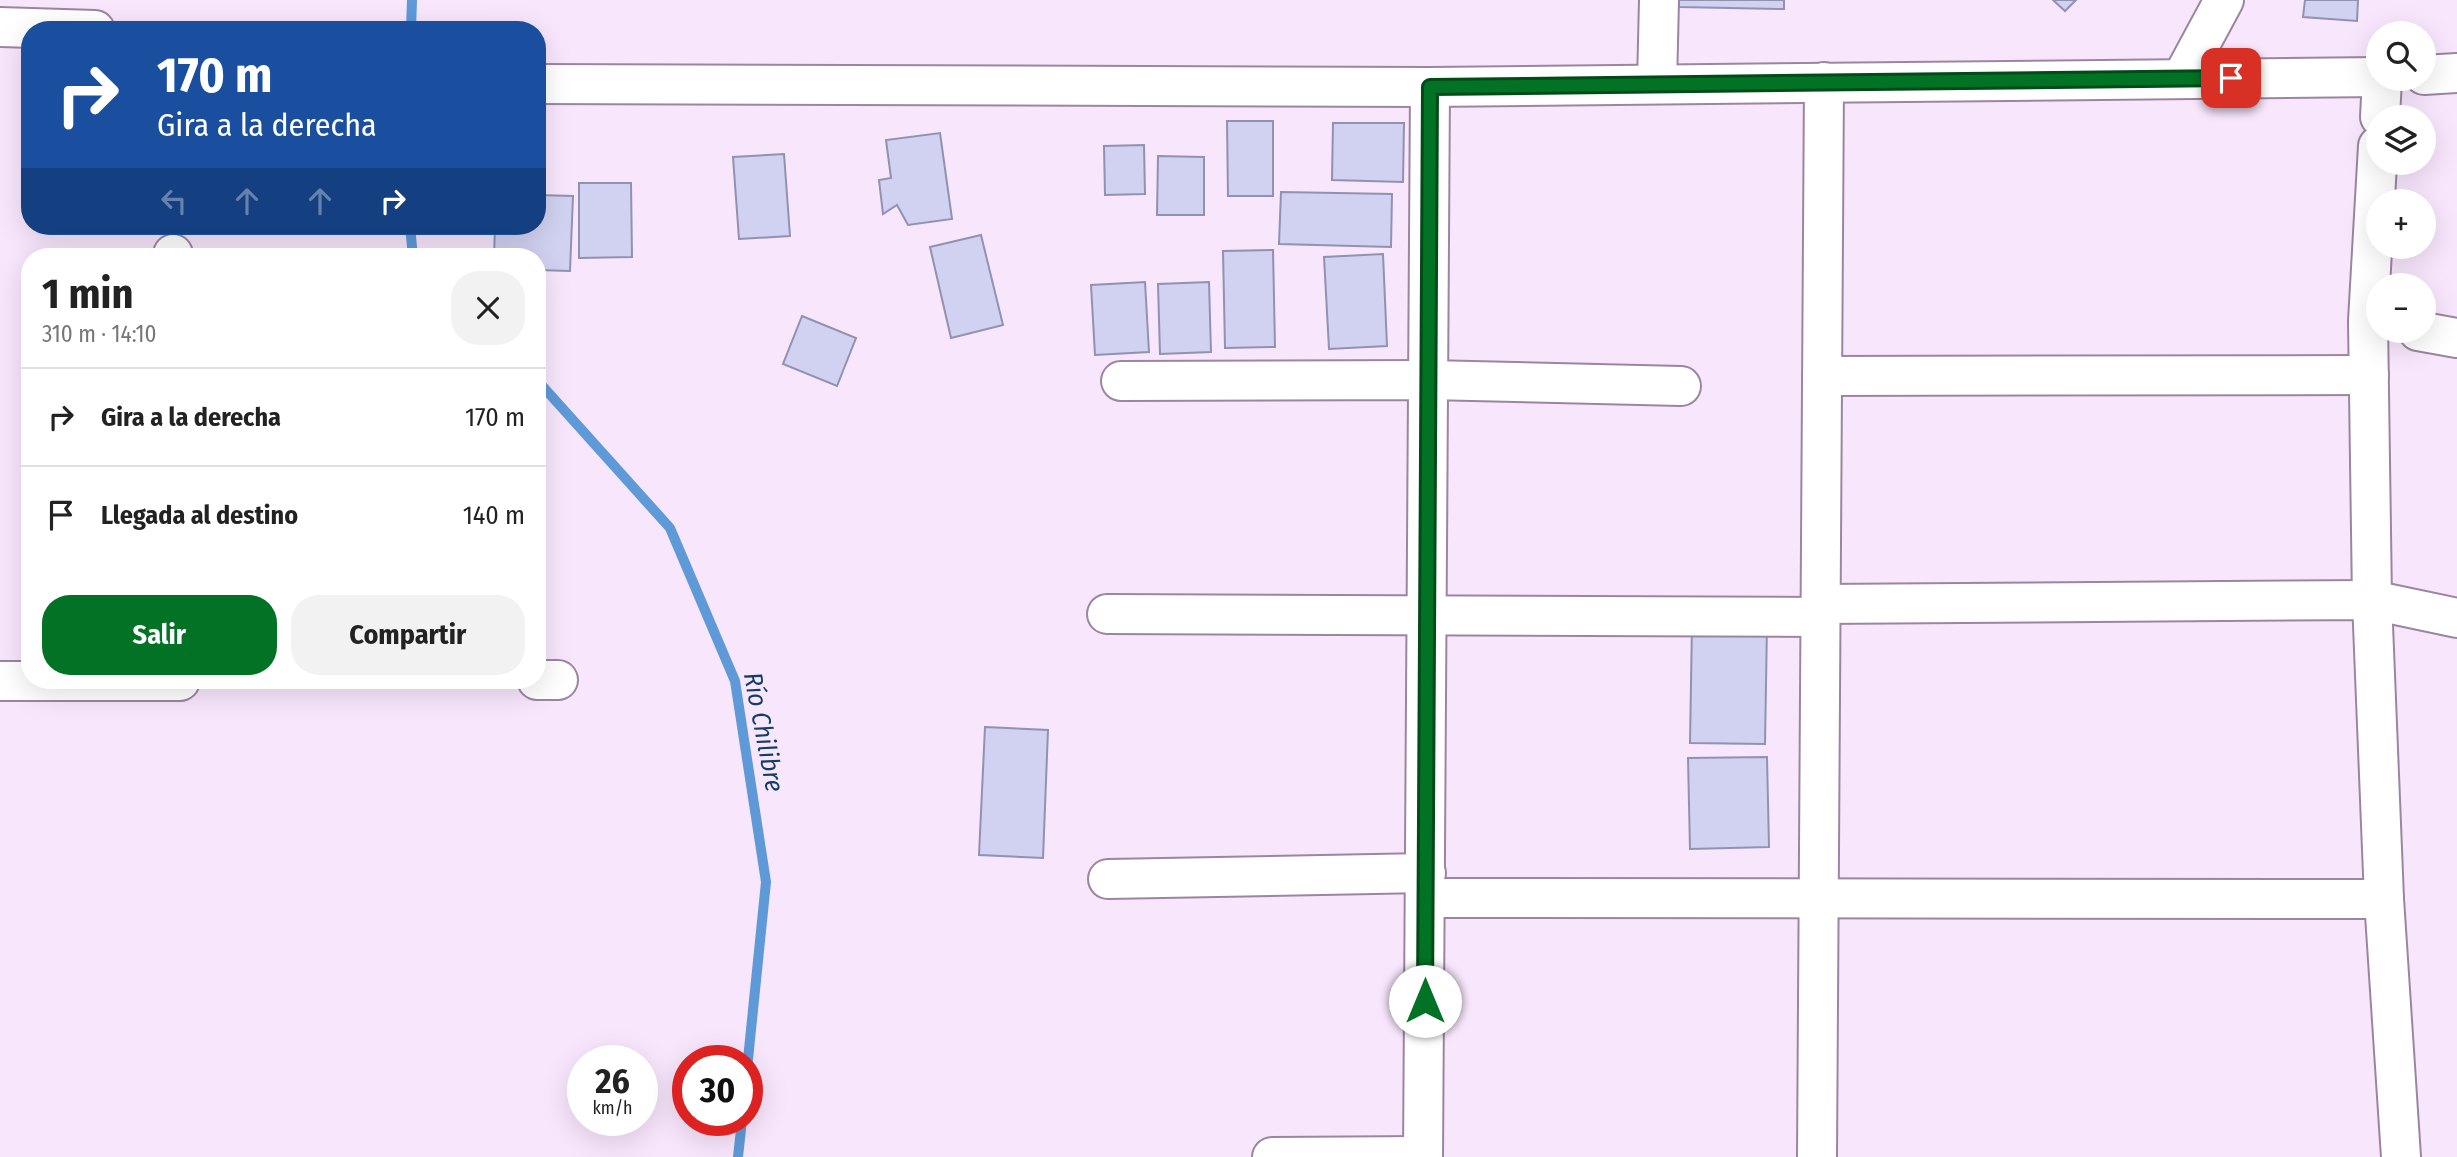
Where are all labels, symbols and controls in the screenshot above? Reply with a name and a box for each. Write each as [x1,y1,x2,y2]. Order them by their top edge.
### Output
map controls [2366,21,2436,343]
button: search [2366,21,2436,91]
text: 170 m [157,46,273,105]
pin [2201,48,2261,108]
icon: right [42,49,133,140]
icon: arrive [2212,59,2250,97]
button: layers [2366,105,2436,175]
text: Gira a la derecha [157,106,377,144]
icon: left [155,182,193,220]
icon: ahead [228,182,266,220]
icon: ahead [301,182,339,220]
icon: right [374,182,412,220]
button: + [2366,189,2436,259]
text: 1 min [42,269,133,319]
button: close [451,271,525,345]
button: − [2366,273,2436,343]
text: 310 m · 14:10 [42,320,157,348]
icon: right [42,398,80,436]
text: Gira a la derecha [101,402,281,433]
text: 170 m [465,402,525,433]
icon: arrive [42,496,80,534]
text: Llegada al destino [101,500,298,531]
text: 140 m [463,500,525,531]
button: Salir [42,595,277,675]
button: Compartir [291,595,525,675]
water label: Río Chilibre [737,670,790,794]
position arrow [1388,964,1462,1038]
speed limit sign: 30 [672,1045,763,1136]
text: 26 [595,1060,630,1102]
text: km/h [592,1097,633,1119]

